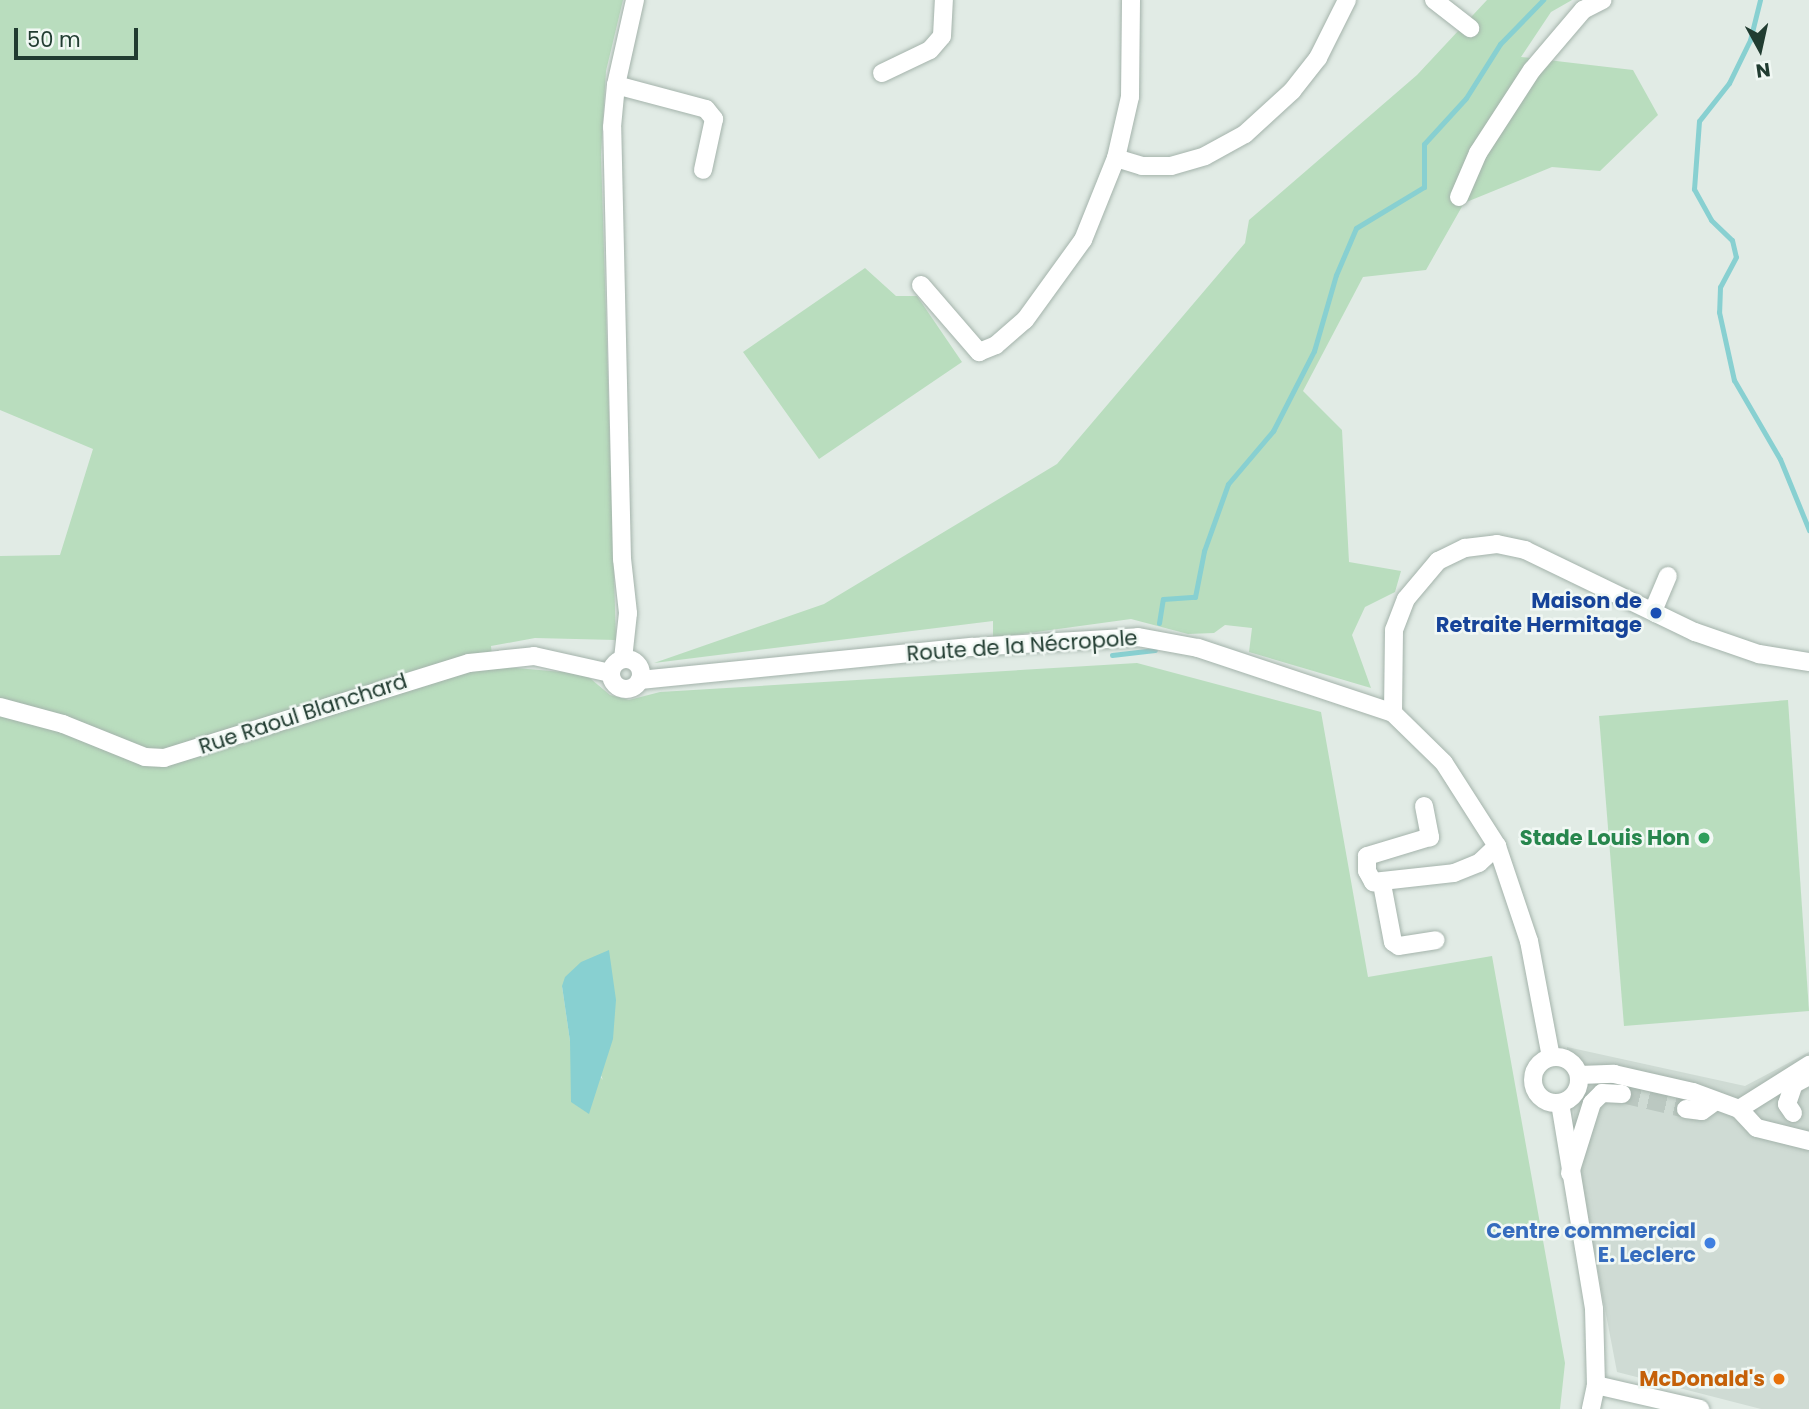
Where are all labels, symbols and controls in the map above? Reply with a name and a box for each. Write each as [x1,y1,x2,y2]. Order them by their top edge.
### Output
scale bar [18,14,142,58]
north arrow [1725,14,1795,84]
text: 50 m [27,25,81,54]
text: N [1754,56,1772,85]
place label: Maison de Retraite Hermitage [1436,588,1642,638]
marker: Maison de Retraite Hermitage [1648,605,1664,621]
street label: Route de la Nécropole [906,625,1138,667]
street label: Rue Raoul Blanchard [196,668,410,760]
place label: Stade Louis Hon [1520,825,1690,851]
marker: Stade Louis Hon [1696,830,1712,846]
place label: Centre commercial E. Leclerc [1486,1218,1696,1268]
marker: Centre commercial E. Leclerc [1702,1235,1718,1251]
place label: McDonald's [1639,1366,1765,1392]
marker: McDonald's [1771,1371,1787,1387]

